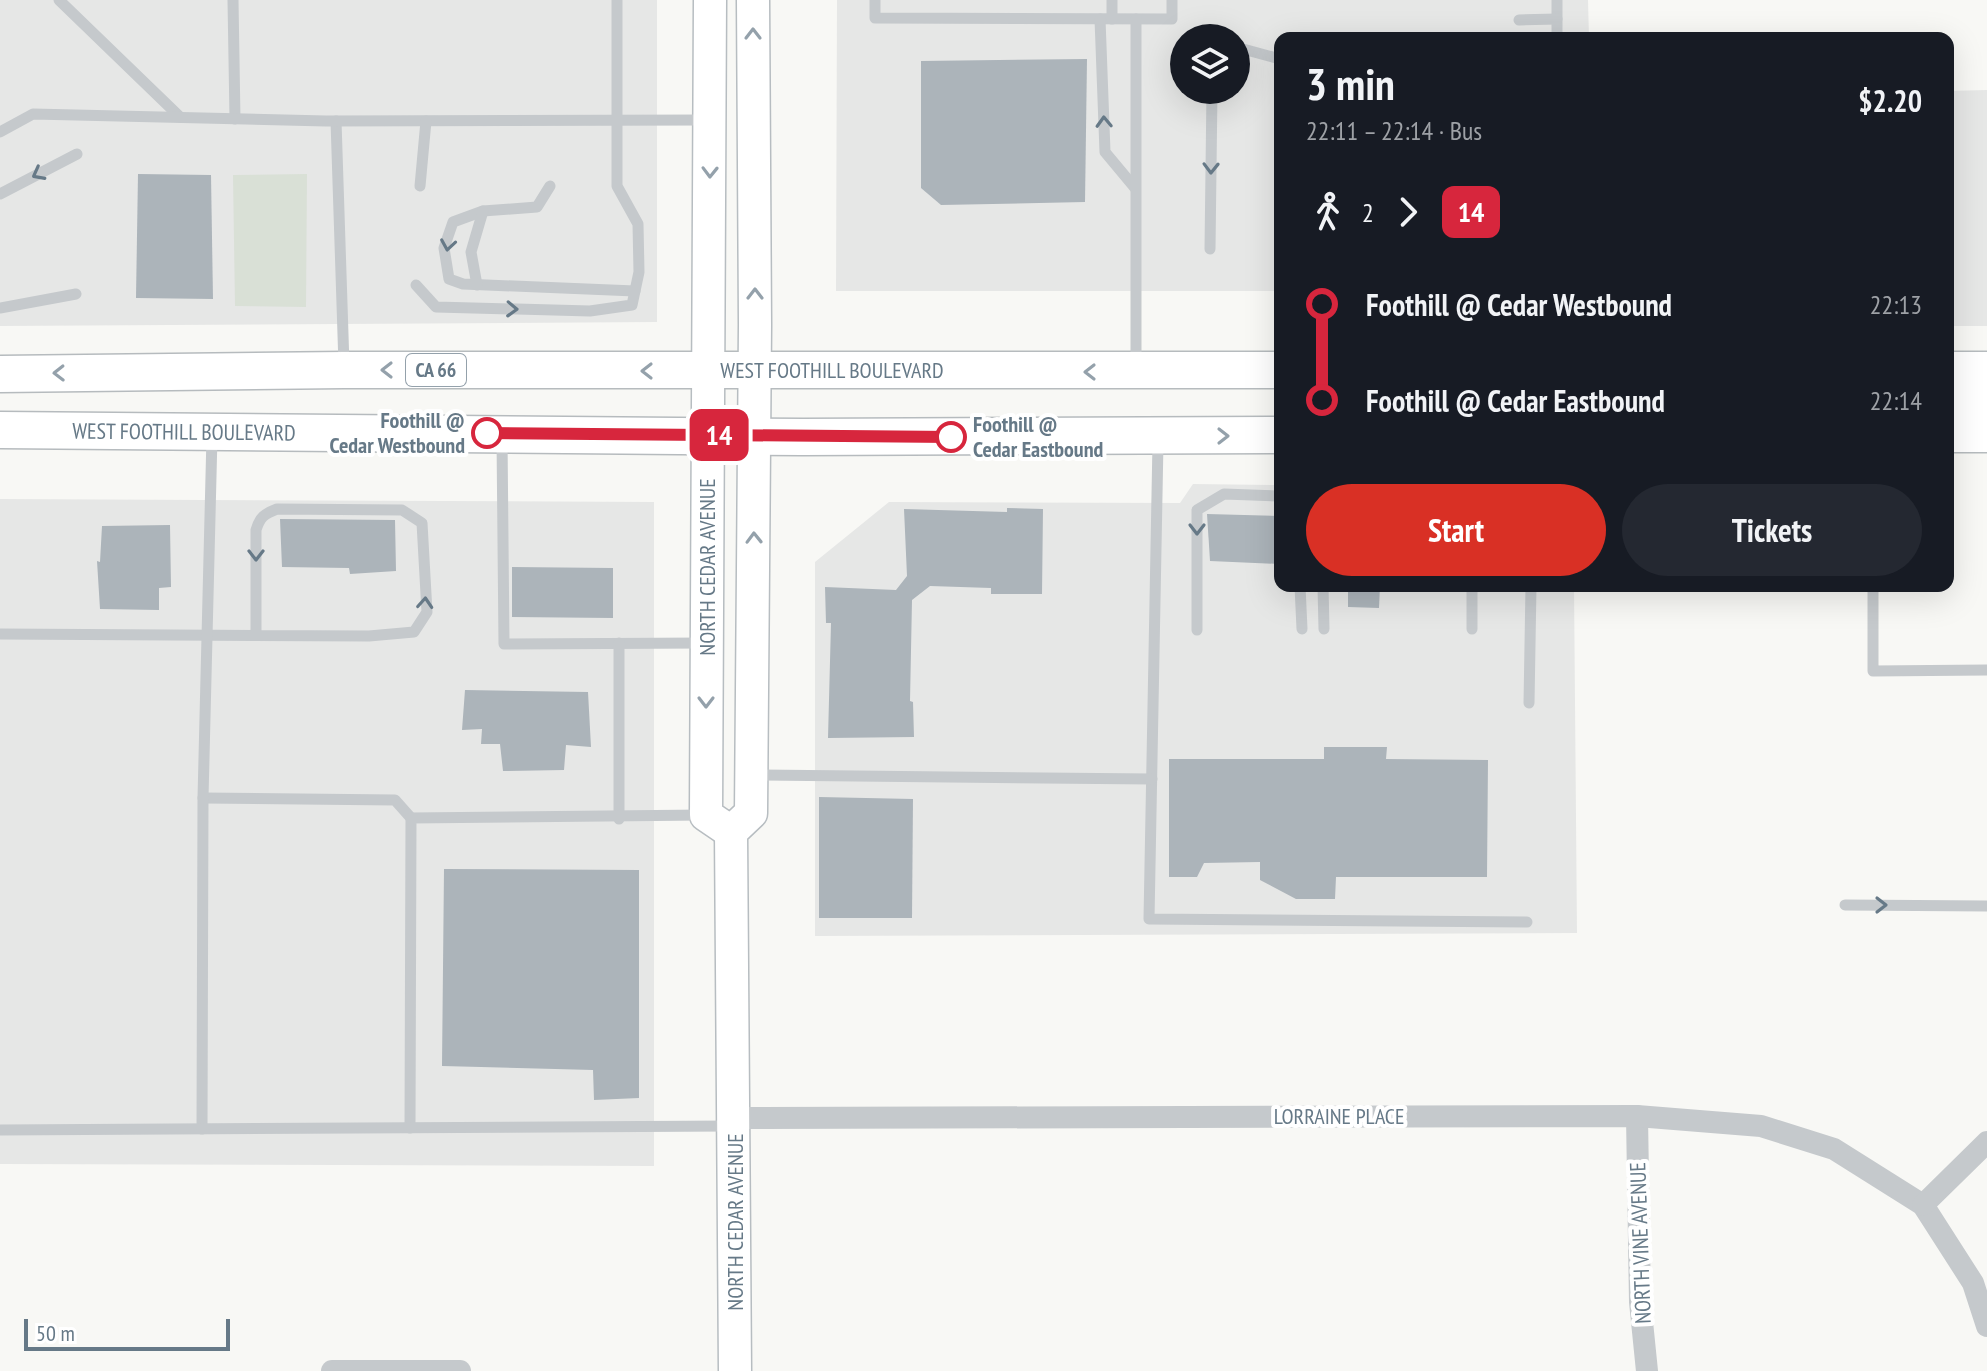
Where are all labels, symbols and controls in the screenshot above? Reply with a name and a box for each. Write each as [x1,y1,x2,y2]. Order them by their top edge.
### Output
map controls [1170,24,1250,104]
button: layers [1170,24,1250,104]
one-way arrow [744,27,762,40]
text: 3 min [1306,55,1395,112]
text: $2.20 [1858,81,1922,120]
text: 22:11 – 22:14 · Bus [1306,114,1482,147]
one-way arrow [1096,115,1113,128]
one-way arrow [1202,162,1219,175]
one-way arrow [32,165,47,180]
one-way arrow [701,166,719,179]
icon: walk [1306,190,1350,234]
icon: forward [1386,190,1430,234]
text: 14 [1458,193,1484,230]
text: 2 [1362,196,1374,229]
one-way arrow [440,238,457,251]
text: Foothill @ Cedar Westbound [1366,285,1672,324]
one-way arrow [746,287,764,300]
text: 22:13 [1870,288,1922,321]
one-way arrow [506,300,519,318]
road number: CA 66 [406,354,466,386]
street label: WEST FOOTHILL BOULEVARD [720,356,944,384]
one-way arrow [380,361,393,379]
one-way arrow [640,363,653,380]
one-way arrow [1083,363,1096,381]
one-way arrow [52,364,65,382]
text: Foothill @ Cedar Eastbound [1366,381,1665,420]
text: 22:14 [1870,384,1922,417]
place label: Foothill @ Cedar Westbound [329,406,465,459]
line badge: 14 [683,409,755,461]
place label: Foothill @ Cedar Eastbound [973,410,1104,463]
text: 14 [706,416,732,453]
street label: WEST FOOTHILL BOULEVARD [72,417,296,447]
marker: Foothill @ Cedar Westbound [472,418,502,448]
marker: Foothill @ Cedar Eastbound [936,422,966,452]
one-way arrow [1217,427,1230,444]
street label: NORTH CEDAR AVENUE [693,478,721,656]
button: Start [1306,484,1606,576]
button: Tickets [1622,484,1922,576]
one-way arrow [1188,523,1206,536]
one-way arrow [745,531,762,544]
one-way arrow [247,549,265,562]
one-way arrow [416,597,433,610]
one-way arrow [697,696,715,709]
one-way arrow [1875,896,1888,914]
street label: LORRAINE PLACE [1274,1102,1404,1130]
street label: NORTH CEDAR AVENUE [721,1133,749,1311]
street label: NORTH VINE AVENUE [1623,1162,1657,1324]
scale bar [24,1315,230,1351]
text: 50 m [36,1319,75,1347]

